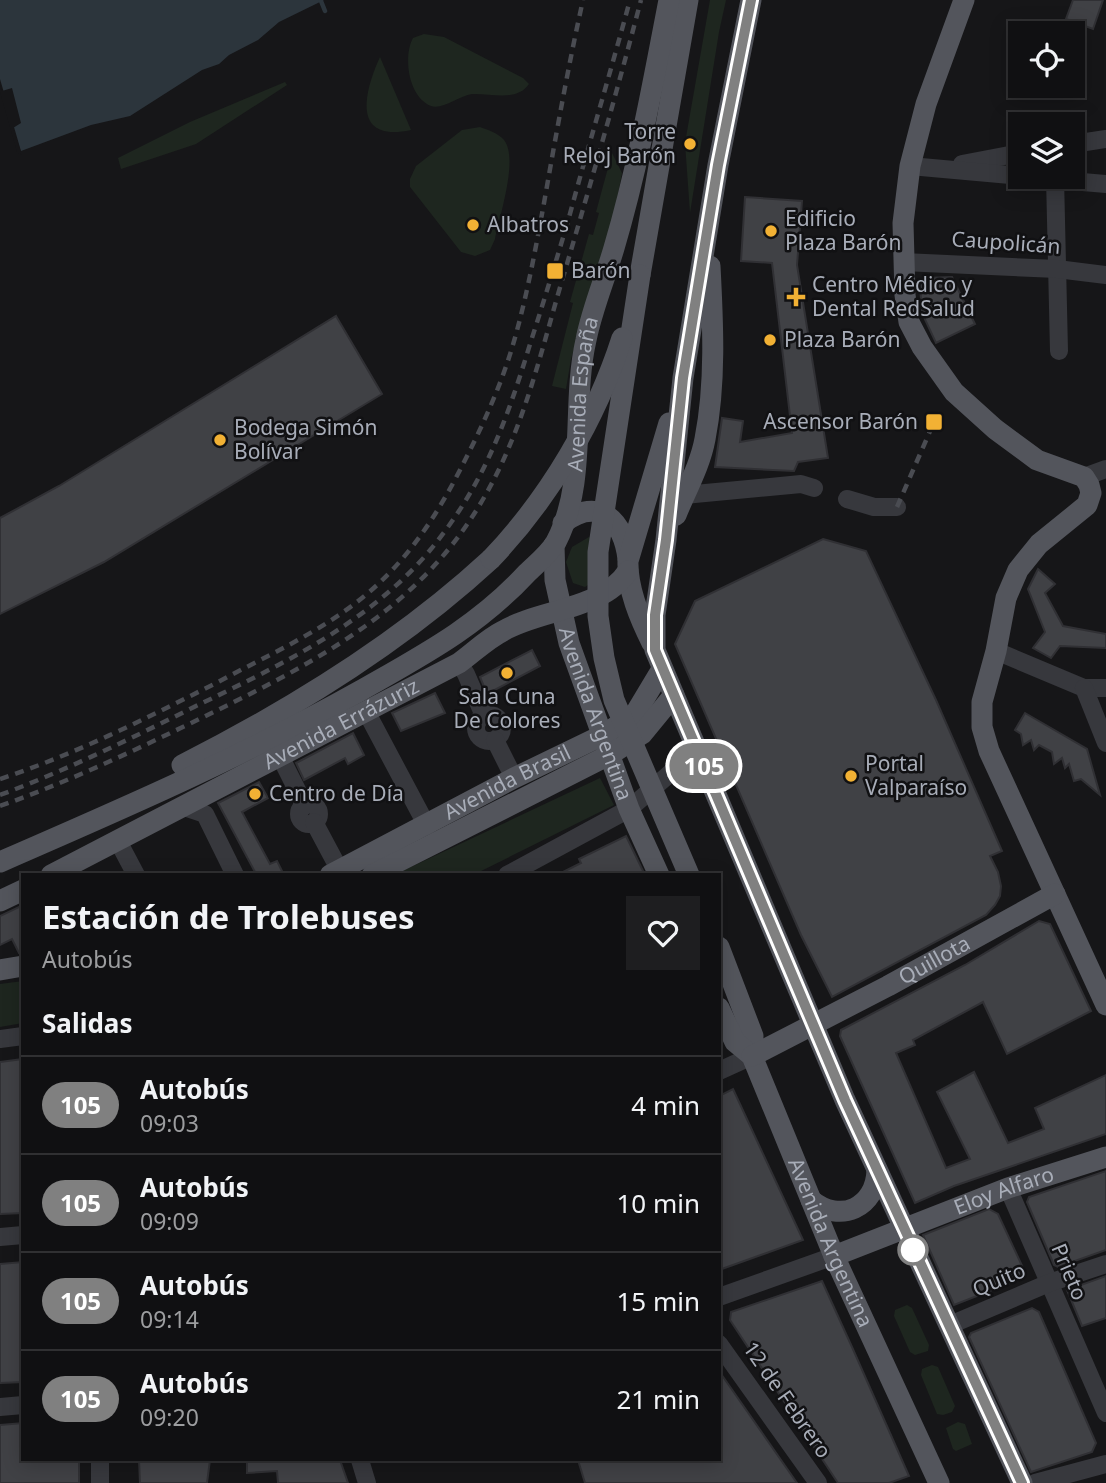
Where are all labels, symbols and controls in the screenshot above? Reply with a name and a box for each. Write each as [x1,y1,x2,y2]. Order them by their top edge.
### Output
map controls [1008,21,1085,189]
button: locate [1008,21,1085,98]
button: layers [1008,112,1085,189]
place label: Torre Reloj Barón [563,117,676,169]
marker: Torre Reloj Barón [682,136,698,152]
place label: Edificio Plaza Barón [785,204,901,256]
place label: Albatros [487,210,569,238]
marker: Albatros [465,217,481,233]
marker: Edificio Plaza Barón [763,223,779,239]
street label: Caupolicán [951,224,1062,260]
place label: Barón [571,256,630,284]
marker: Barón [545,261,565,281]
place label: Centro Médico y Dental RedSalud [812,270,975,322]
marker: Centro Médico y Dental RedSalud [786,287,806,307]
street label: Avenida España [560,313,604,473]
place label: Plaza Barón [784,325,900,353]
marker: Plaza Barón [762,332,778,348]
place label: Ascensor Barón [763,407,918,435]
marker: Ascensor Barón [924,412,944,432]
place label: Bodega Simón Bolívar [234,413,378,465]
marker: Bodega Simón Bolívar [212,432,228,448]
street label: Avenida Argentina [553,625,640,804]
marker: Sala Cuna De Colores [499,665,515,681]
street label: Avenida Errázuriz [258,671,423,775]
place label: Sala Cuna De Colores [454,682,560,734]
street label: Avenida Brasil [438,738,575,826]
line badge: 105 [664,743,744,789]
text: 105 [683,749,725,782]
place label: Portal Valparaíso [865,749,967,801]
marker: Portal Valparaíso [843,768,859,784]
place label: Centro de Día [269,779,404,807]
marker: Centro de Día [247,786,263,802]
text: Estación de Trolebuses [42,894,415,939]
button: heart [626,896,700,970]
street label: Quillota [893,929,975,991]
text: Autobús [42,943,133,975]
text: Salidas [42,1005,132,1041]
text: Autobús [140,1071,249,1107]
text: 4 min [631,1087,700,1123]
text: 105 [60,1088,101,1121]
text: 09:03 [140,1107,199,1139]
street label: Avenida Argentina [782,1153,880,1332]
street label: Eloy Alfaro [949,1159,1057,1221]
text: Autobús [140,1169,249,1205]
text: 10 min [616,1185,700,1221]
text: 105 [60,1186,101,1219]
text: 09:09 [140,1205,199,1237]
unlabelled marker [898,1235,928,1265]
street label: Prieto [1046,1239,1094,1304]
street label: Quito [968,1255,1029,1303]
text: Autobús [140,1267,249,1303]
text: 15 min [616,1283,700,1319]
text: 105 [60,1284,101,1317]
text: 09:14 [140,1303,199,1335]
street label: 12 de Febrero [737,1336,838,1463]
text: Autobús [140,1365,249,1401]
text: 21 min [616,1381,700,1417]
text: 105 [60,1382,101,1415]
text: 09:20 [140,1401,199,1433]

